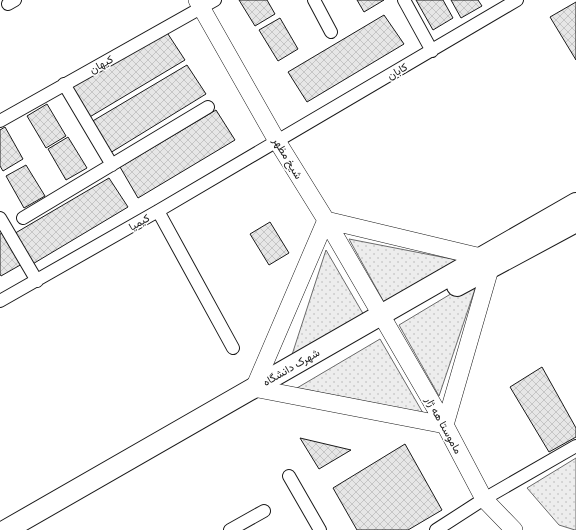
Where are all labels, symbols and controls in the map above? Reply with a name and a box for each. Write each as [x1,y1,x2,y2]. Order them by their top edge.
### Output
street label: کیهان [87,52,116,76]
street label: کابان [384,60,410,82]
street label: شیخ مظهر [269,134,306,182]
street label: کیمیا [126,210,152,234]
street label: شهرک دانشگاه [260,345,322,389]
street label: ماموستا هه ژار [422,393,466,456]

